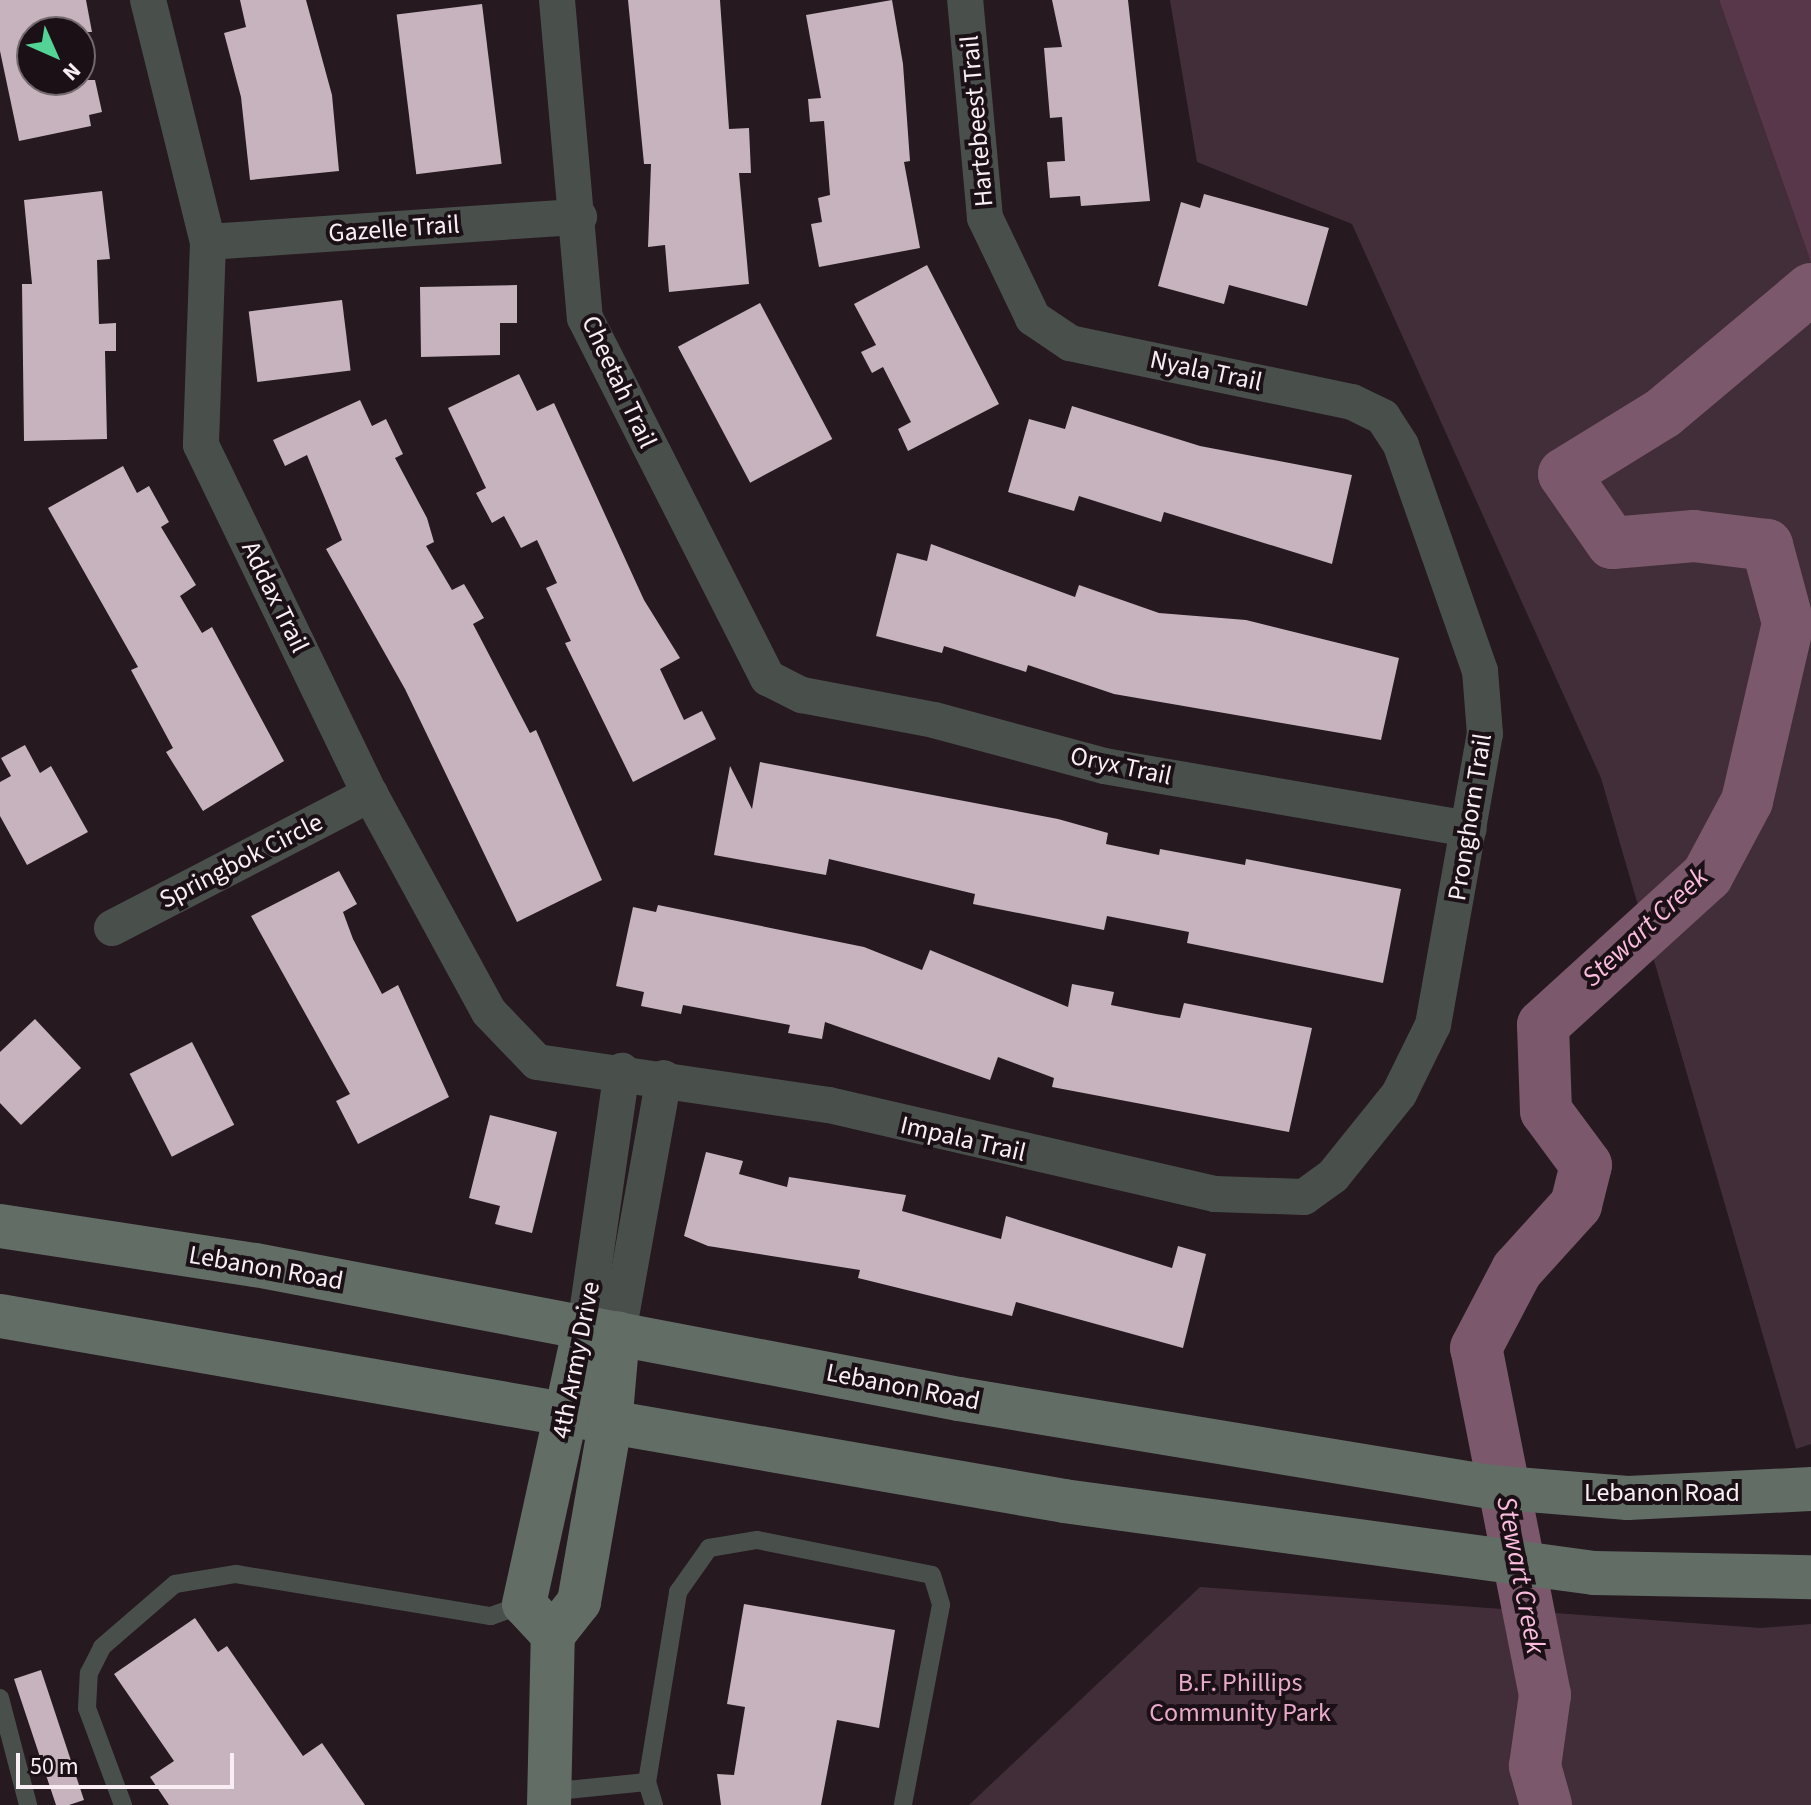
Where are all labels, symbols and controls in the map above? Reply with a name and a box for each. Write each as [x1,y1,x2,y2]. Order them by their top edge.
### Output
north arrow [16,16,96,96]
street label: Hartebeest Trail [954,34,1000,208]
text: N [55,55,88,88]
street label: Gazelle Trail [327,209,461,249]
street label: Cheetah Trail [575,311,663,453]
street label: Nyala Trail [1147,344,1265,398]
street label: Addax Trail [235,536,315,658]
street label: Pronghorn Trail [1441,731,1499,903]
street label: Oryx Trail [1067,740,1175,792]
street label: Springbok Circle [154,806,328,916]
water label: Stewart Creek [1575,860,1715,994]
street label: Impala Trail [897,1109,1029,1169]
street label: Lebanon Road [187,1239,345,1297]
street label: 4th Army Drive [545,1279,607,1441]
street label: Lebanon Road [824,1357,982,1417]
street label: Lebanon Road [1584,1477,1740,1509]
water label: Stewart Creek [1489,1493,1553,1657]
park label: B.F. Phillips Community Park [1149,1667,1331,1728]
scale bar [20,1737,238,1787]
text: 50 m [30,1749,79,1784]

